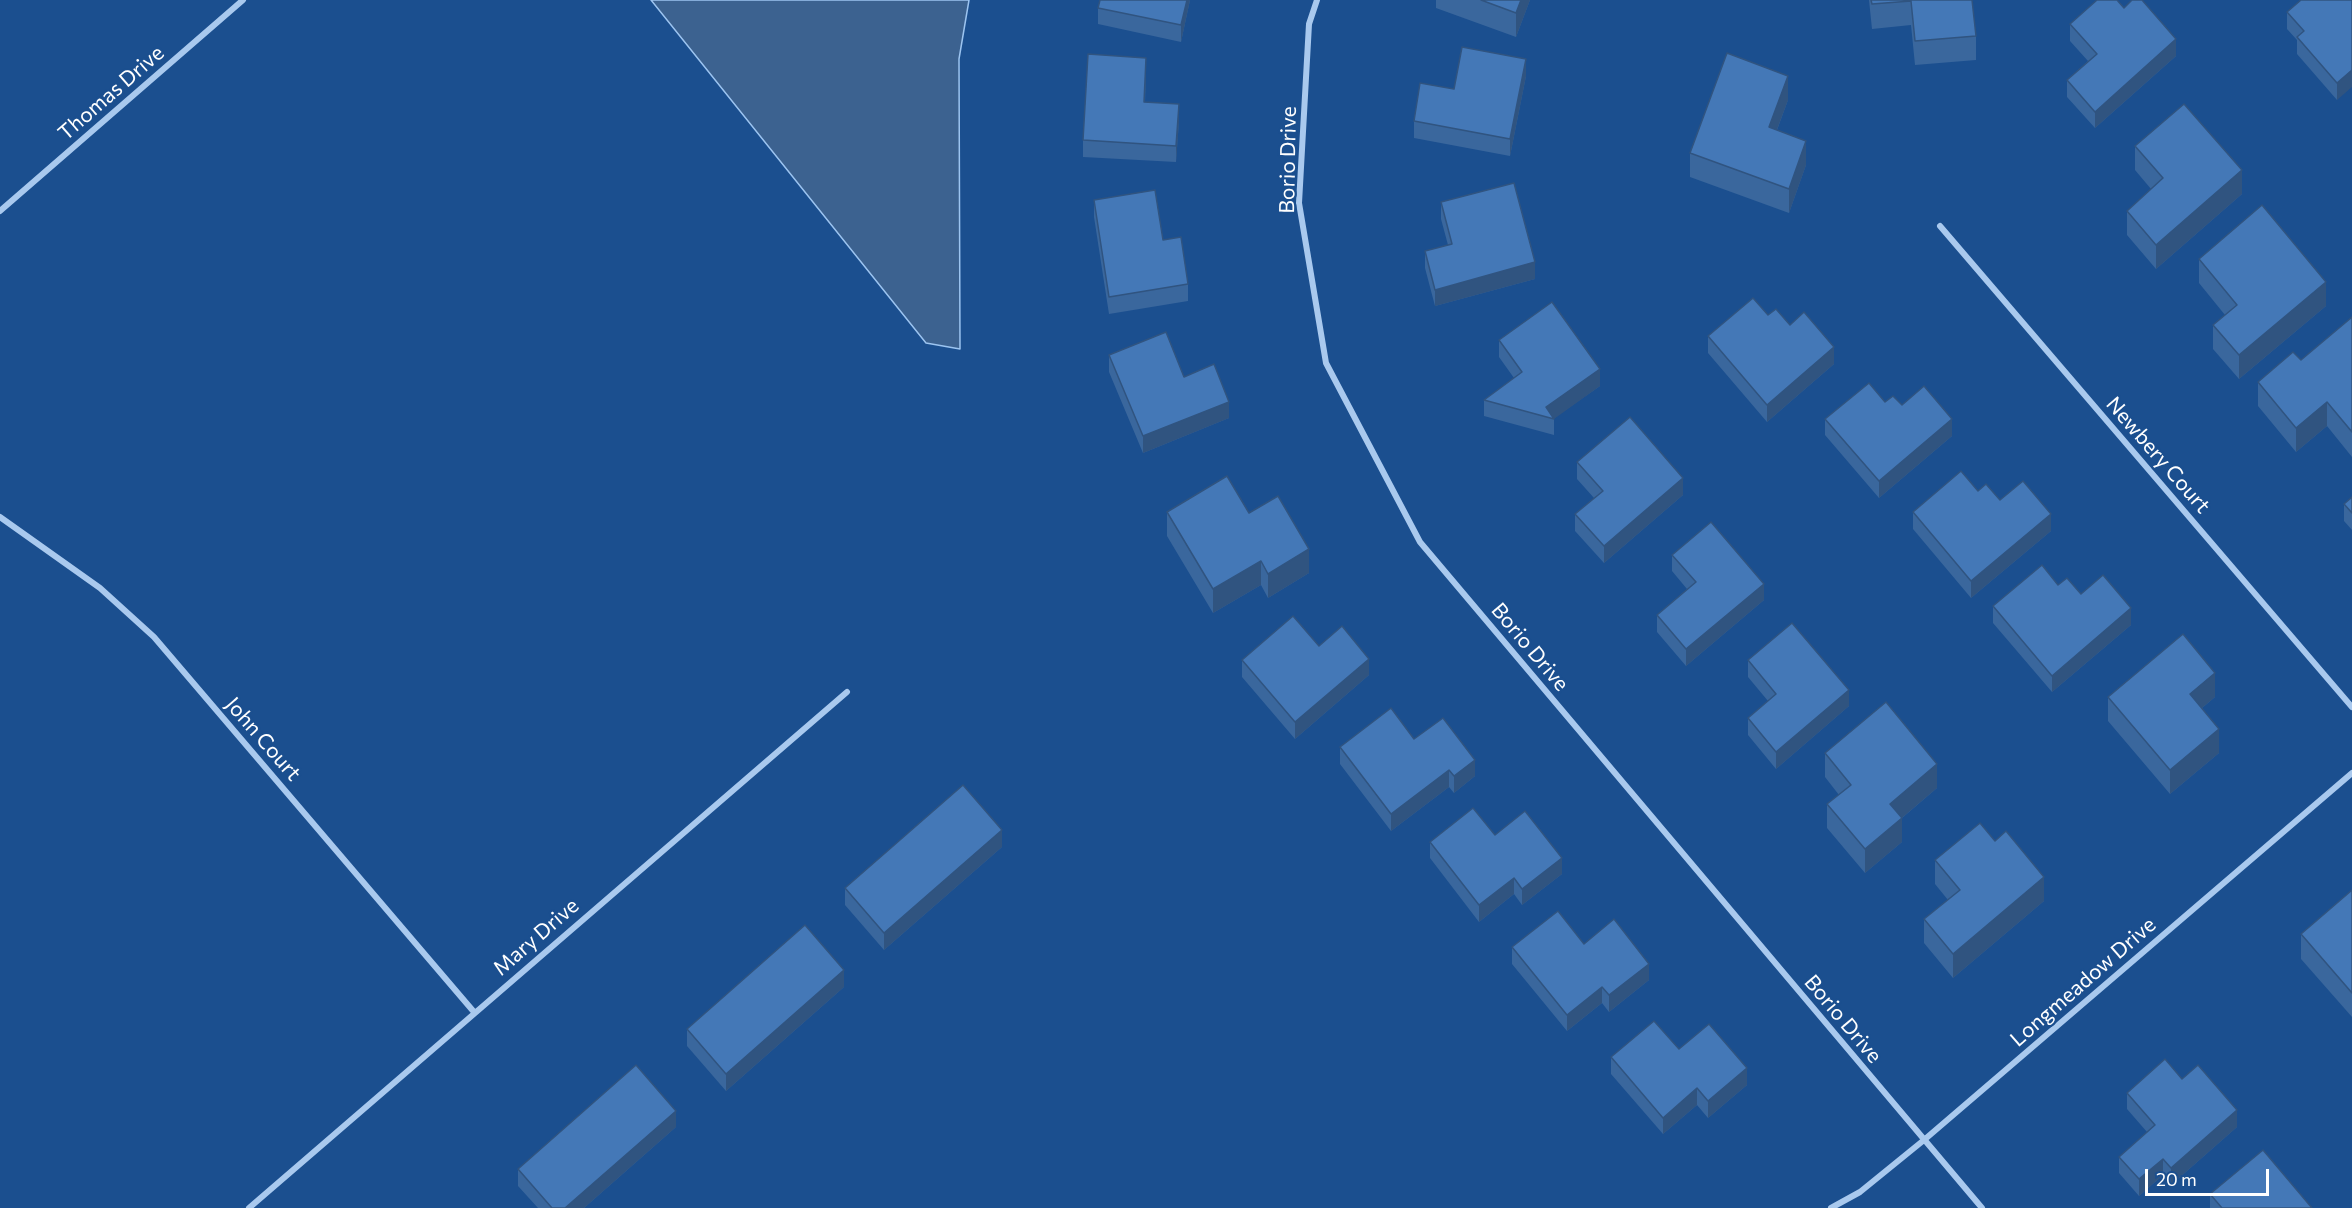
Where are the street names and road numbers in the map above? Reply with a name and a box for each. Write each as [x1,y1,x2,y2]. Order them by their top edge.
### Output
street label: Thomas Drive [53,40,169,146]
street label: Borio Drive [1274,106,1302,214]
street label: Newbery Court [2101,392,2215,518]
street label: Borio Drive [1486,598,1574,696]
street label: John Court [220,692,306,786]
street label: Mary Drive [488,893,584,981]
street label: Longmeadow Drive [2005,912,2161,1052]
street label: Borio Drive [1799,970,1887,1068]

